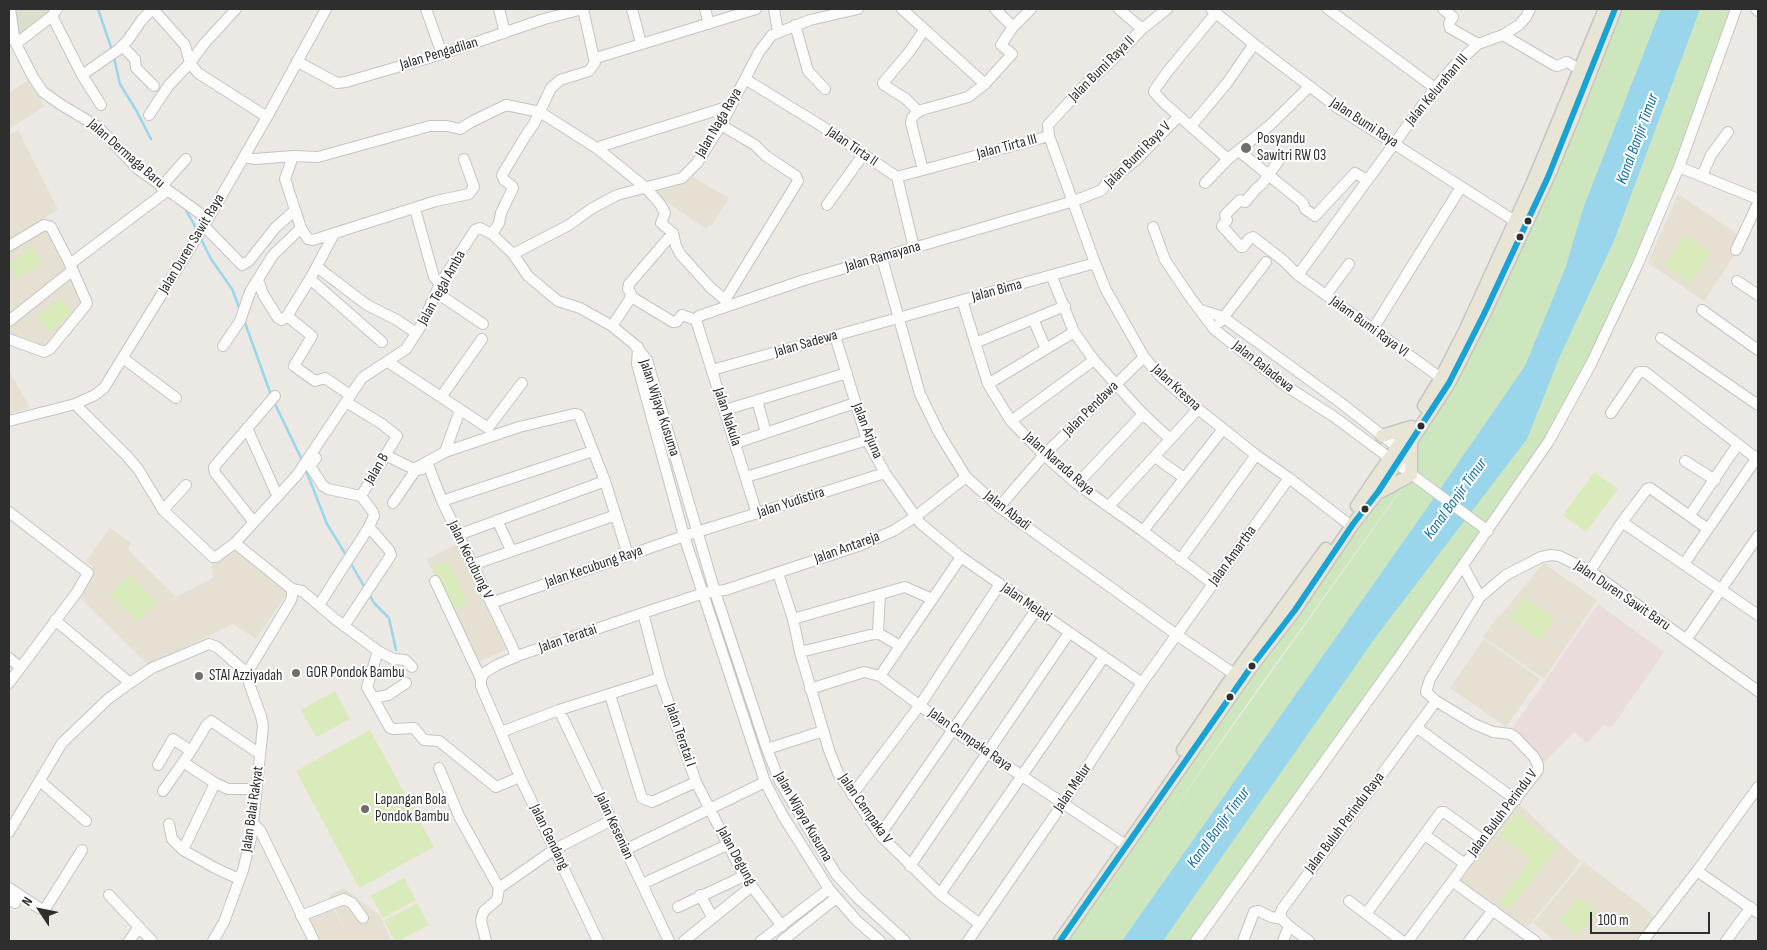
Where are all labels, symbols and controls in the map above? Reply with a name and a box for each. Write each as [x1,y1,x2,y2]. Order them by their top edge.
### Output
street label: Jalan Bumi Raya II [1065,32,1139,106]
street label: Jalan Pengadilan [398,34,480,74]
street label: Jalan Kelurahan III [1402,51,1472,129]
street label: Jalan Naga Raya [692,85,746,161]
water label: Kanal Banjir Timur [1613,91,1663,187]
street label: Jalan Bumi Raya [1327,94,1401,152]
street label: Jalan Dermaga Baru [84,116,168,192]
street label: Jalan Bumi Raya V [1101,118,1175,192]
street label: Jalan Tirta II [823,123,881,171]
street label: Jalan Tirta III [975,130,1039,164]
place label: Posyandu Sawitri RW 03 [1257,130,1326,165]
marker: Posyandu Sawitri RW 03 [1239,141,1253,155]
street label: Jalan Duren Sawit Raya [155,191,229,297]
unlabelled marker [1523,216,1533,226]
unlabelled marker [1515,232,1525,242]
street label: Jalan Ramayana [843,238,923,276]
street label: Jalan Tegal Amba [414,248,470,328]
street label: Jalan Bima [970,276,1024,306]
street label: Jalam Bumi Raya VI [1326,292,1412,362]
street label: Jalan Sadewa [772,326,840,362]
street label: Jalan Baladewa [1228,337,1298,397]
street label: Jalan Wijaya Kusuma [635,357,683,459]
street label: Jalan Kresna [1148,361,1204,415]
street label: Jalan Pendawa [1060,378,1122,440]
street label: Jalan Nakula [709,386,745,448]
street label: Jalan Arjuna [848,401,886,461]
unlabelled marker [1416,421,1426,431]
street label: Jalan Narada Raya [1020,428,1098,500]
street label: Jalan B [361,450,393,488]
water label: Kanal Banjir Timur [1420,455,1492,543]
street label: Jalan Yudistira [755,484,827,522]
street label: Jalan Abadi [980,487,1034,535]
unlabelled marker [1360,504,1370,514]
street label: Jalan Kecubung V [443,518,497,602]
street label: Jalan Amartha [1205,523,1261,589]
street label: Jalan Antareja [812,528,882,568]
street label: Jalan Kecubung Raya [543,542,645,592]
street label: Jalan Duren Sawit Baru [1570,557,1674,635]
street label: Jalan Melati [997,579,1055,627]
street label: Jalan Teratai [537,621,599,657]
unlabelled marker [1247,661,1257,671]
place label: GOR Pondok Bambu [306,664,404,682]
place label: STAI Azziyadah [209,667,283,685]
marker: GOR Pondok Bambu [290,667,302,679]
marker: STAI Azziyadah [193,670,205,682]
unlabelled marker [1225,692,1235,702]
street label: Jalan Teratai I [661,701,699,769]
street label: Jalan Cempaka Raya [924,704,1016,776]
street label: Jalan Melur [1050,760,1096,816]
street label: Jalan Balai Rakyat [238,765,268,853]
street label: Jalan Buluh Perindu V [1464,766,1542,860]
street label: Jalan Wijaya Kusuma [770,769,836,865]
street label: Jalan Buluh Perindu Raya [1301,769,1389,877]
street label: Jalan Cempaka V [834,770,896,848]
water label: Kanal Banjir Timur [1183,784,1255,872]
street label: Jalan Kesenian [591,790,637,862]
place label: Lapangan Bola Pondok Bambu [375,791,449,826]
street label: Jalan Gendang [525,801,573,873]
marker: Lapangan Bola Pondok Bambu [359,803,371,815]
street label: Jalan Degung [713,824,759,888]
north arrow [15,885,65,935]
text: N [18,893,36,909]
scale bar [1592,902,1712,934]
text: 100 m [1598,911,1629,930]

